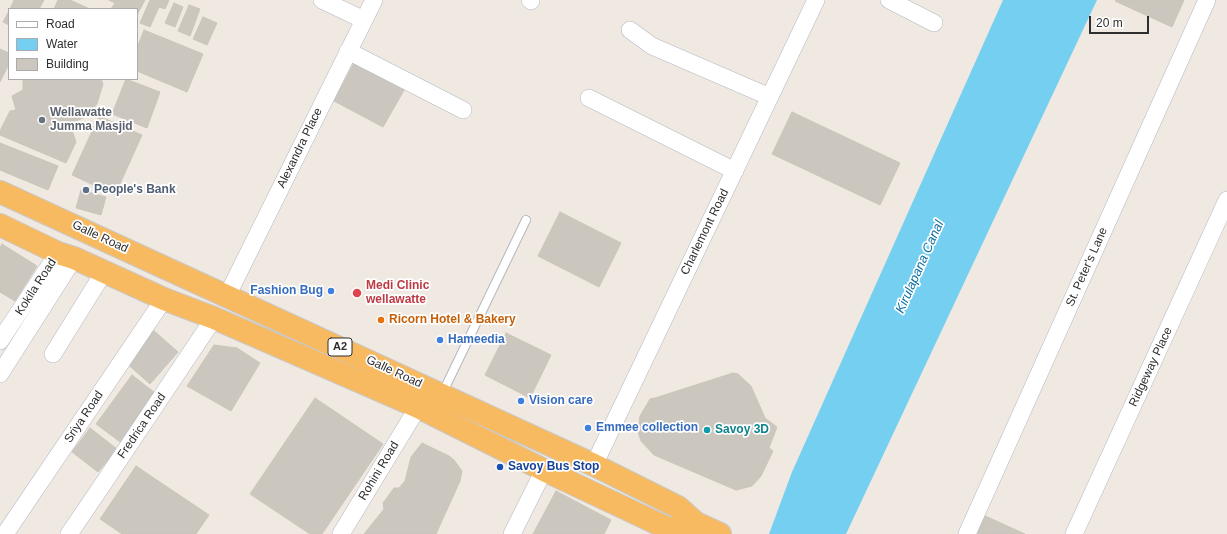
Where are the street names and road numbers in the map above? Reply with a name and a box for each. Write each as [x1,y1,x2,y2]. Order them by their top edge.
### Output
street label: Alexandra Place [274,106,326,190]
street label: Charlemont Road [678,187,732,277]
street label: Galle Road [70,218,130,256]
street label: St. Peter's Lane [1063,225,1111,309]
street label: Kokila Road [12,256,60,318]
street label: Ridgeway Place [1126,325,1176,409]
road number: A2 [328,338,352,356]
street label: Galle Road [364,353,424,391]
street label: Sriya Road [61,388,107,446]
street label: Fredrica Road [115,390,169,462]
street label: Rohini Road [356,439,402,503]

